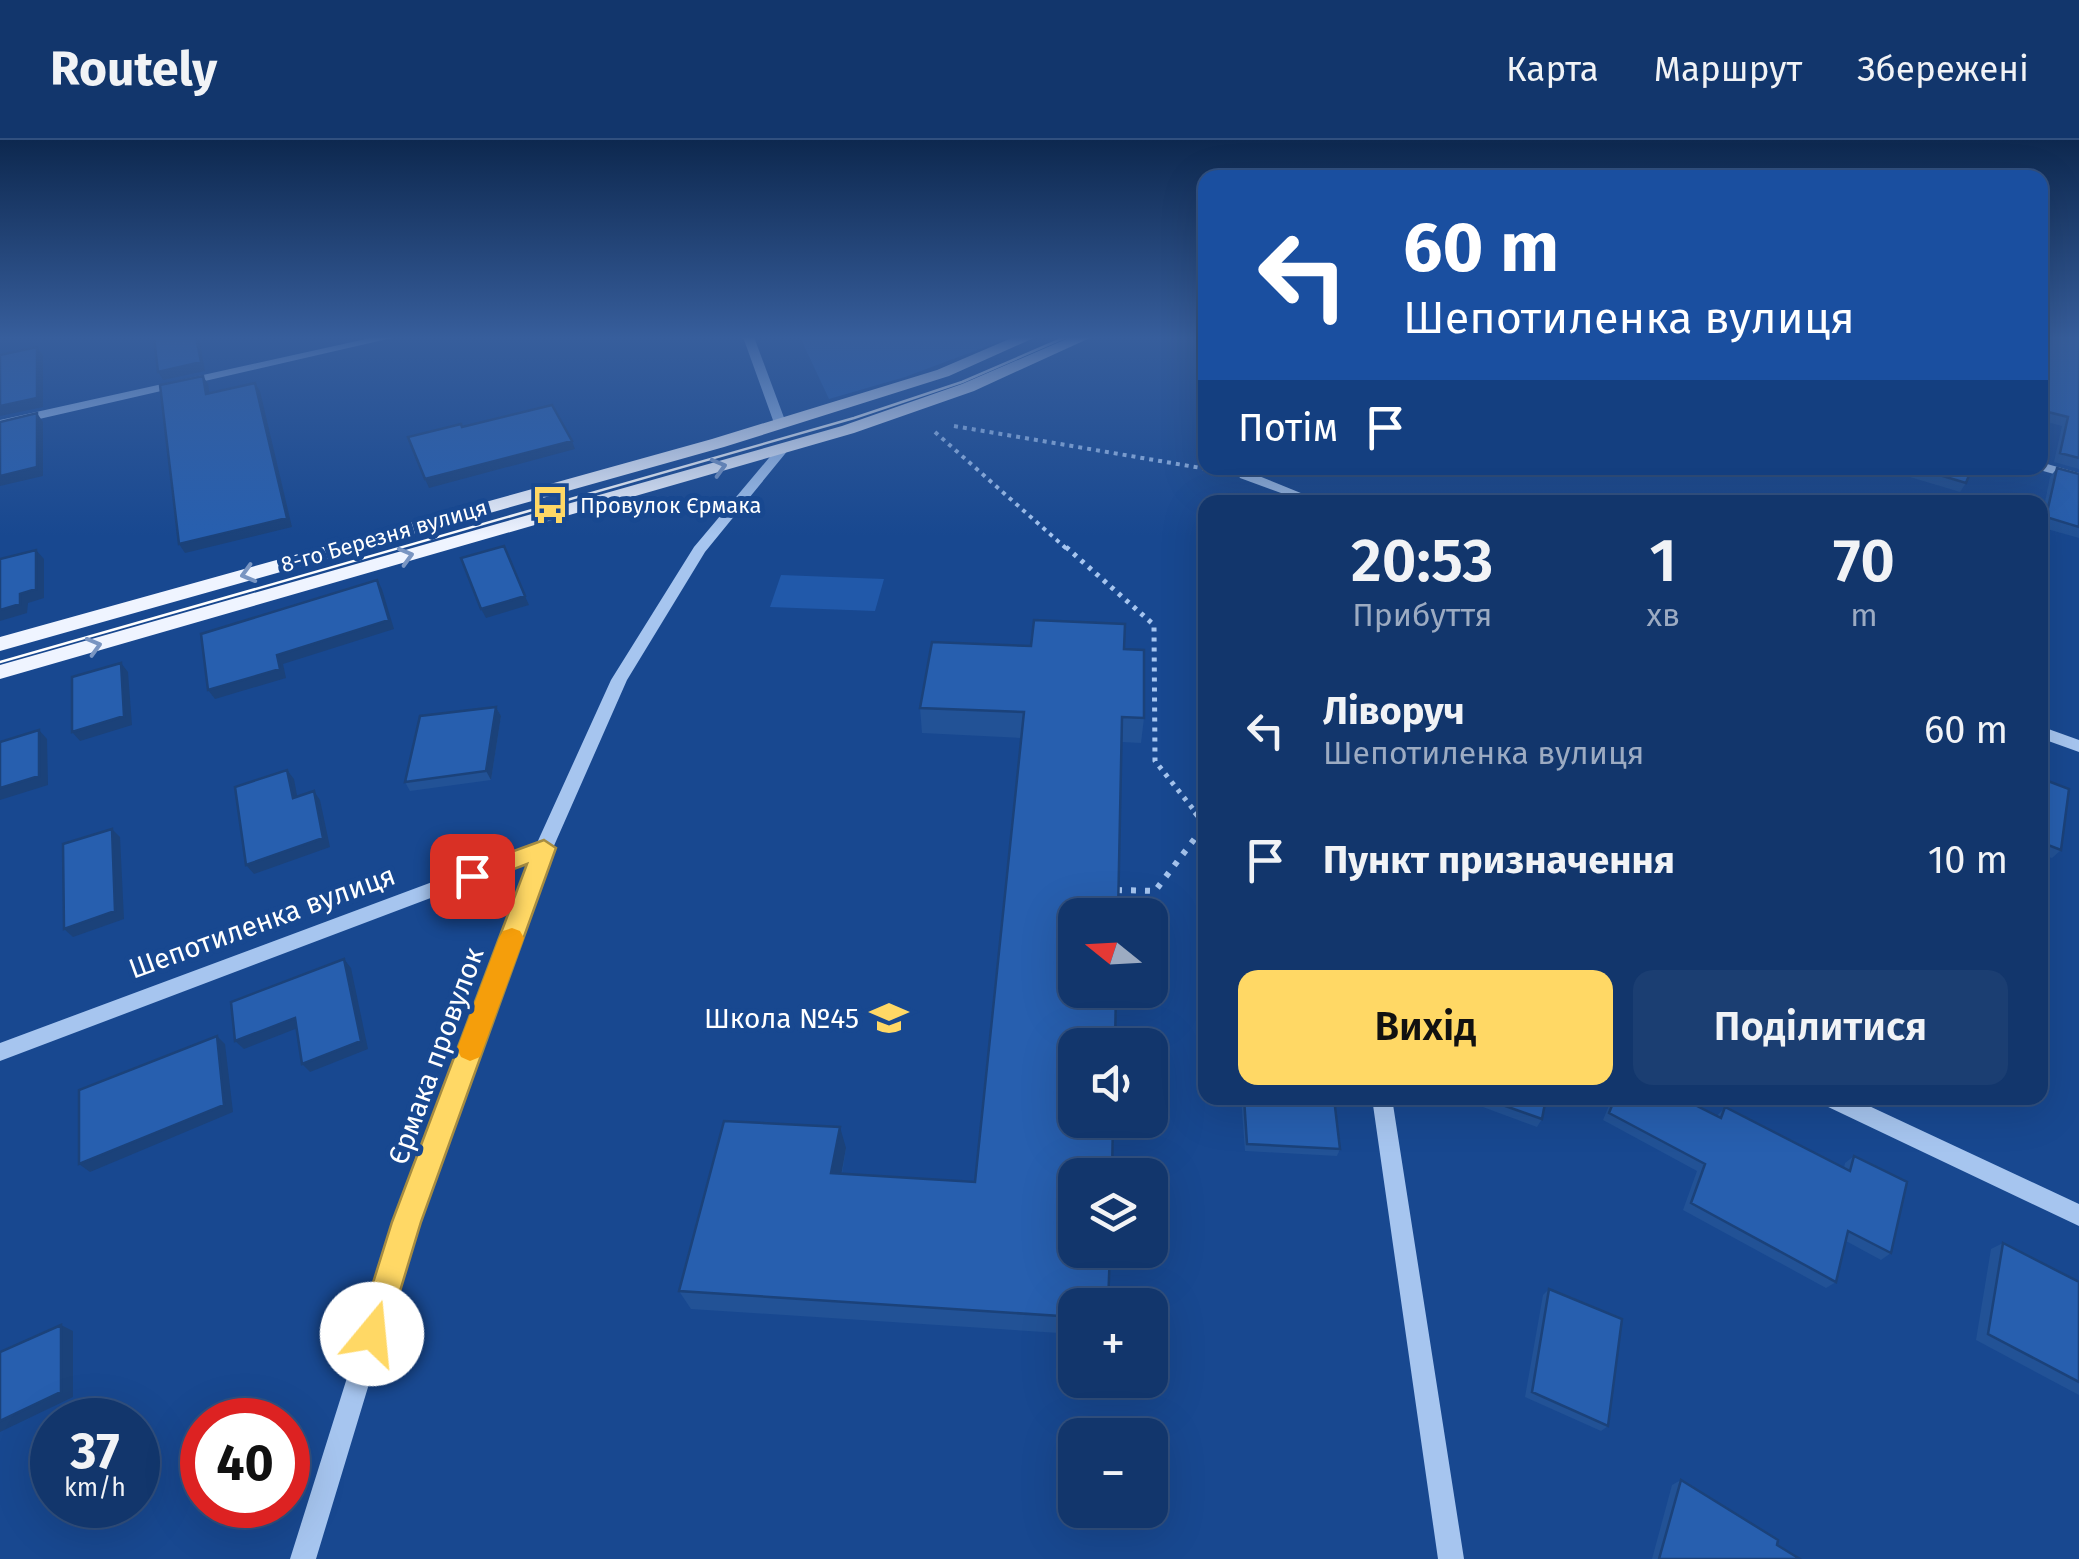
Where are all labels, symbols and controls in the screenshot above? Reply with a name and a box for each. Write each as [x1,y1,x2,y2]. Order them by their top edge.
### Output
text: Routely [50,40,217,98]
text: Карта [1506,48,1599,90]
text: Маршрут [1654,48,1802,90]
text: Збережені [1857,48,2029,90]
text: 60 m [1403,206,1559,290]
icon: left [1238,210,1368,340]
text: Шепотиленка вулиця [1403,291,1855,345]
icon: arrive [1358,400,1413,455]
text: Потім [1238,405,1338,451]
one-way arrow [710,458,727,479]
bus stop icon: Провулок Єрмака [529,484,571,526]
place label: Провулок Єрмака [580,492,761,519]
street label: 8-го Березня вулиця [278,494,490,578]
text: 20:53 [1351,525,1493,597]
text: 1 [1650,525,1677,597]
text: 70 [1833,525,1895,597]
one-way arrow [397,547,414,568]
one-way arrow [240,563,257,584]
text: Прибуття [1352,596,1492,634]
text: хв [1646,596,1680,634]
text: m [1850,596,1878,634]
one-way arrow [85,636,102,657]
text: Ліворуч [1323,688,1465,734]
icon: left [1238,703,1293,758]
text: 60 m [1924,707,2008,753]
text: Шепотиленка вулиця [1323,734,1644,772]
icon: arrive [1238,833,1293,888]
pin [430,834,515,919]
text: Пункт призначення [1323,837,1675,883]
text: 10 m [1928,837,2008,883]
icon: arrive [445,849,500,904]
street label: Шепотиленка вулиця [124,858,400,986]
north arrow [1058,898,1168,1008]
map controls [1058,898,1168,1528]
street label: Єрмака провулок [381,943,491,1169]
button: Вихід [1238,970,1613,1085]
button: Поділитися [1633,970,2008,1085]
school or university icon: Школа №45 [868,997,910,1039]
place label: Школа №45 [704,1002,859,1035]
button: sound [1058,1028,1168,1138]
button: layers [1058,1158,1168,1268]
position arrow [320,1282,424,1386]
button: + [1058,1288,1168,1398]
speed limit sign: 40 [180,1398,310,1528]
button: − [1058,1418,1168,1528]
text: 37 [70,1421,120,1481]
text: km/h [64,1473,126,1503]

